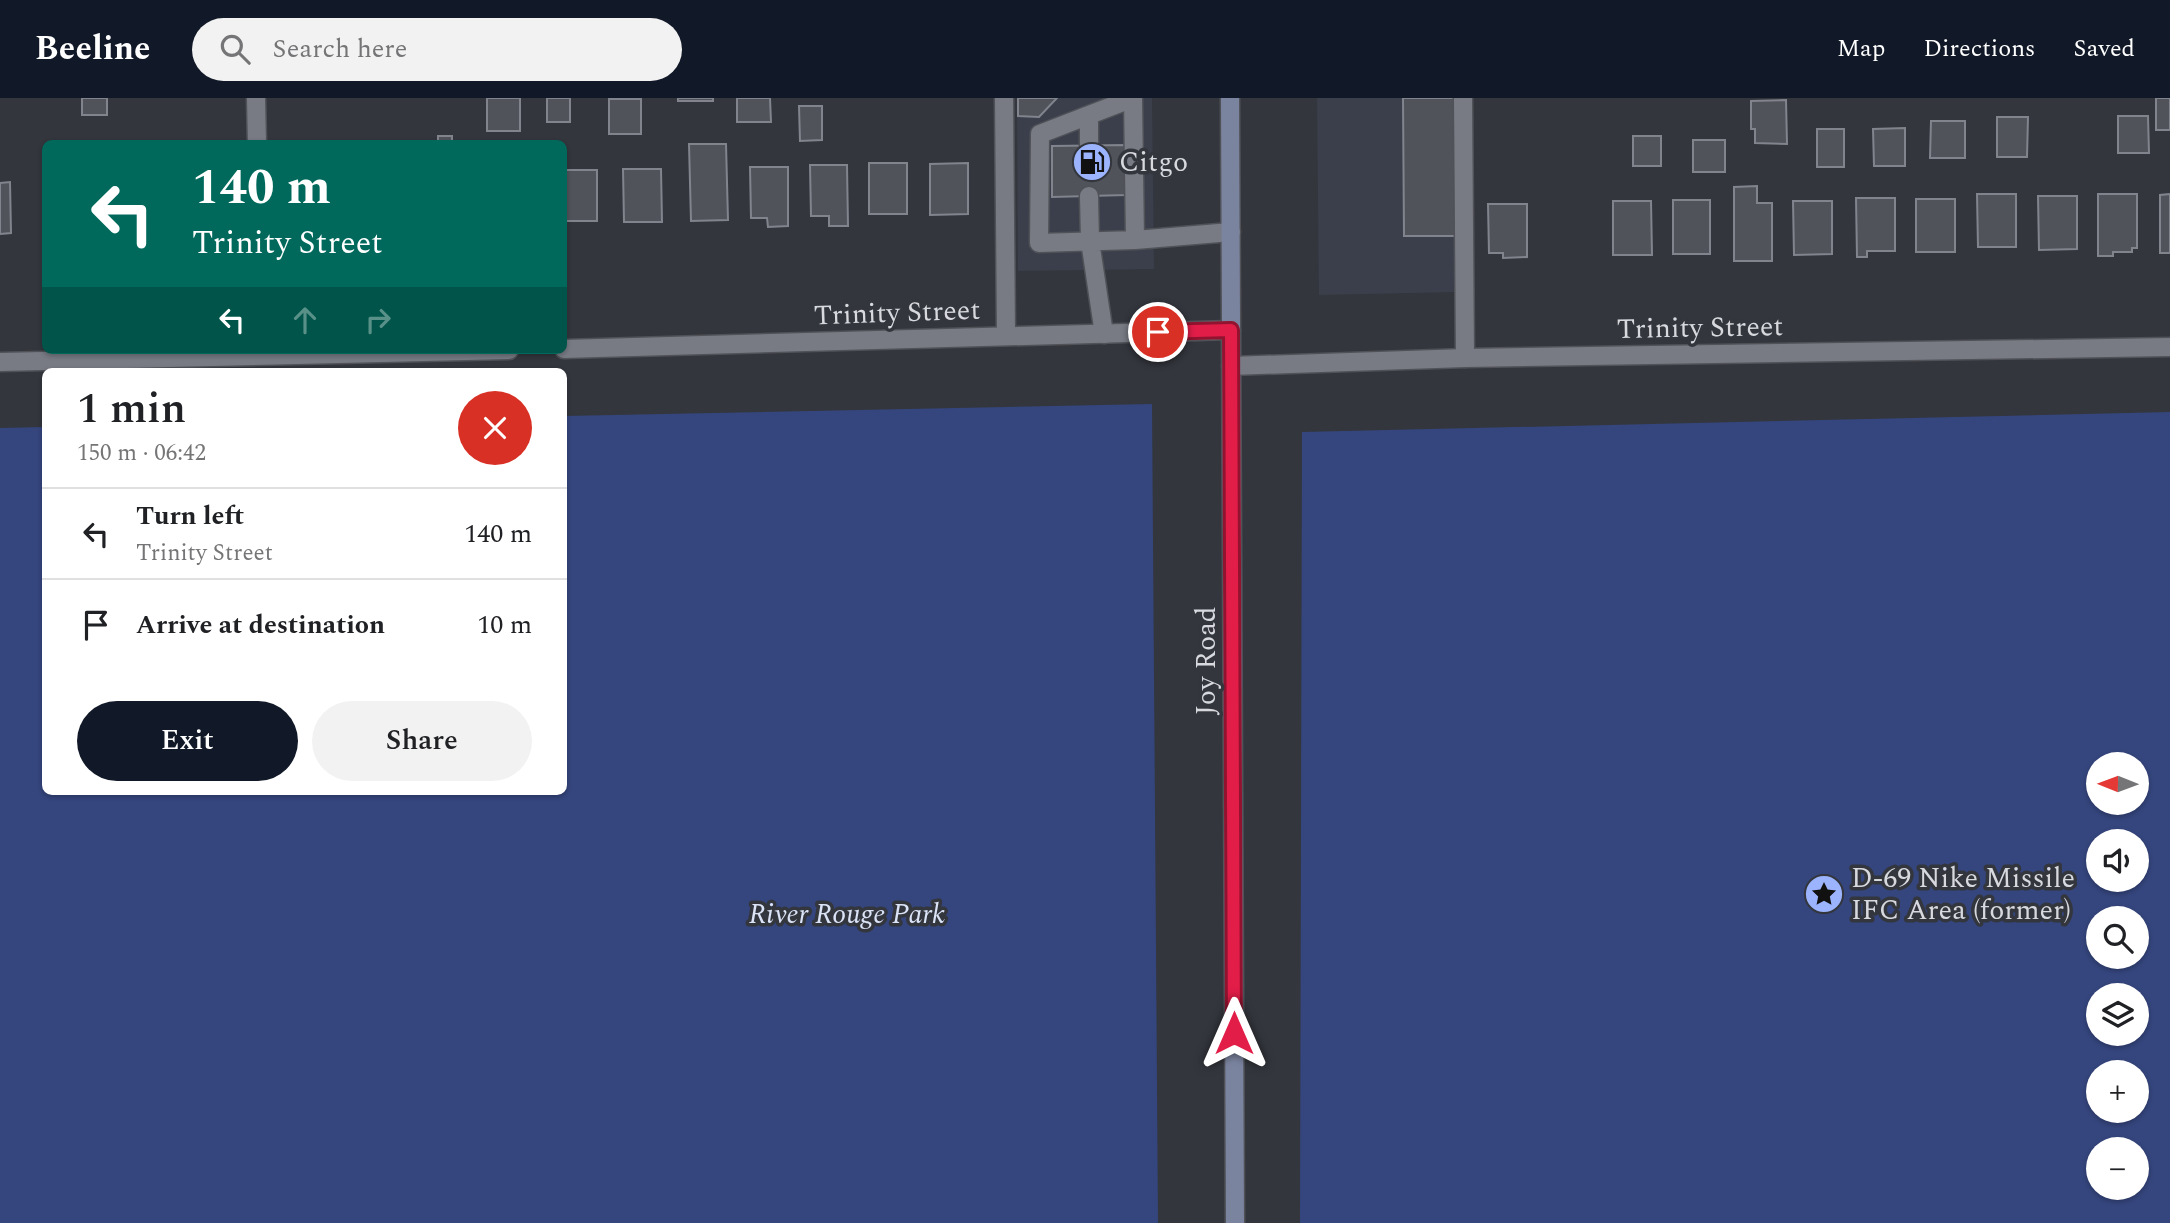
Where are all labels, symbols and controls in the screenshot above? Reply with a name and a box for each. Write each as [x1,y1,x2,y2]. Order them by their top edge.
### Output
search box [192,18,682,81]
text: Beeline [35,24,150,74]
text: Search here [272,29,407,69]
icon: search [216,30,254,68]
text: Map [1837,31,1885,67]
text: Directions [1923,31,2035,67]
text: Saved [2073,31,2135,67]
fuel station icon: Citgo [1071,141,1113,183]
place label: Citgo [1119,141,1188,184]
text: 140 m [192,151,331,226]
icon: left [77,168,168,259]
text: Trinity Street [192,219,382,268]
street label: Trinity Street [813,289,981,337]
icon: left [213,301,251,339]
icon: ahead [286,301,324,339]
icon: right [359,301,397,339]
pin [1128,302,1188,362]
street label: Trinity Street [1616,305,1784,351]
icon: arrive [1139,313,1177,351]
text: 1 min [77,378,186,441]
button: close [458,391,532,465]
text: 150 m · 06:42 [77,436,206,471]
text: Turn left [136,496,244,536]
text: 140 m [464,514,532,554]
icon: left [77,515,115,553]
text: Trinity Street [136,536,273,571]
text: Arrive at destination [136,605,385,645]
text: 10 m [477,605,532,645]
icon: arrive [77,606,115,644]
street label: Joy Road [1185,606,1228,716]
button: Exit [77,701,298,781]
button: Share [312,701,532,781]
north arrow [2086,752,2149,816]
map controls [2086,752,2149,1200]
button: sound [2086,829,2149,892]
place label: D-69 Nike Missile IFC Area (former) [1851,857,2075,932]
place icon: D-69 Nike Missile IFC Area (former) [1803,873,1845,915]
park label: River Rouge Park [749,893,945,936]
button: search [2086,906,2149,969]
button: layers [2086,983,2149,1046]
position arrow [1197,996,1271,1070]
button: + [2086,1060,2149,1123]
button: − [2086,1137,2149,1200]

